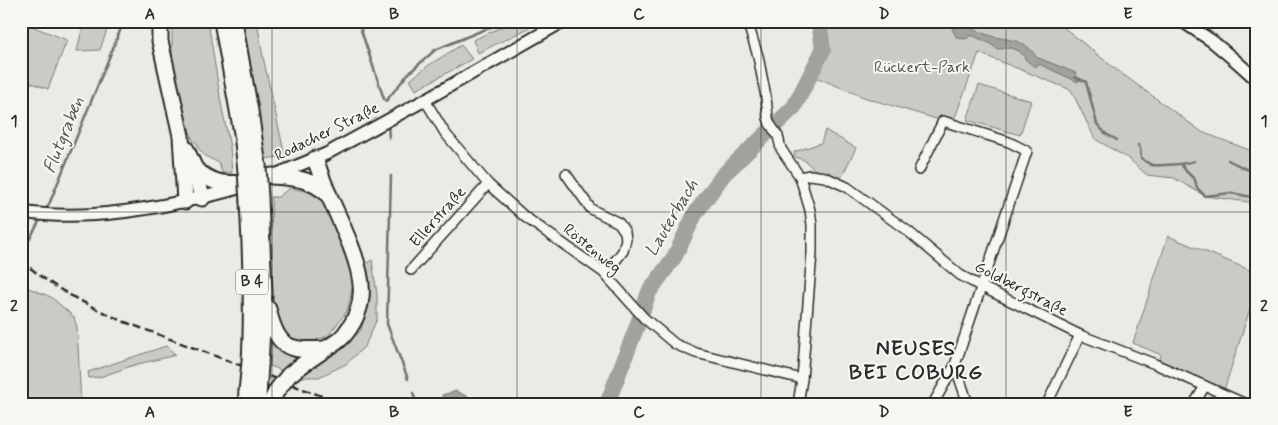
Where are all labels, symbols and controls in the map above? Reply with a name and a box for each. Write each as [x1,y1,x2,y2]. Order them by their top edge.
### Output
text: A [145,4,155,25]
text: B [389,4,399,25]
text: C [633,4,645,25]
text: D [878,4,890,25]
text: E [1123,4,1133,25]
park label: Rückert-Park [874,57,970,78]
water label: Flutgraben [38,93,90,177]
street label: Rodacher Straße [271,98,383,166]
text: 1 [10,111,18,132]
text: 1 [1260,111,1268,132]
water label: Lauterbach [640,175,704,261]
street label: Ellerstraße [405,182,471,252]
street label: Röstenweg [558,219,625,280]
street label: Goldbergstraße [970,256,1071,322]
road number: B 4 [236,270,268,294]
text: 2 [10,296,18,317]
text: 2 [1260,296,1268,317]
district label: NEUSES BEI COBURG [849,335,983,387]
text: A [145,402,155,423]
text: B [389,402,399,423]
text: C [633,402,645,423]
text: D [878,402,890,423]
text: E [1123,402,1133,423]

